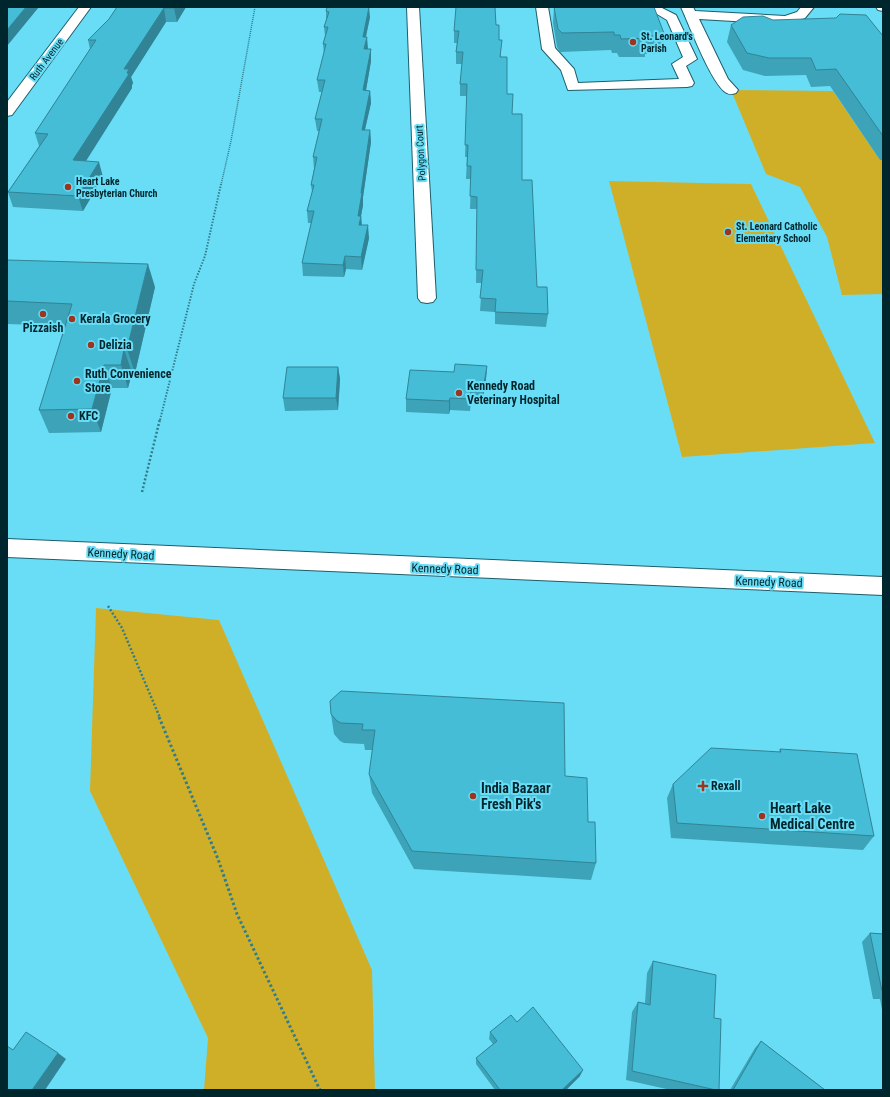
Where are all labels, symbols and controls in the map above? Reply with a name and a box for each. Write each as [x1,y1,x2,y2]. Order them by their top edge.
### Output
place label: St. Leonard's Parish [641,31,693,54]
street label: Ruth Avenue [27,36,66,82]
marker: St. Leonard's Parish [628,37,638,47]
street label: Polygon Court [414,125,427,181]
place label: Heart Lake Presbyterian Church [76,176,158,199]
marker: Heart Lake Presbyterian Church [63,182,73,192]
place label: St. Leonard Catholic Elementary School [736,221,818,244]
marker: St. Leonard Catholic Elementary School [723,227,733,237]
marker: Pizzaish [38,309,48,319]
place label: Kerala Grocery [80,312,151,326]
marker: Kerala Grocery [67,314,77,324]
place label: Pizzaish [23,321,63,335]
place label: Delizia [99,338,132,352]
marker: Delizia [86,340,96,350]
place label: Ruth Convenience Store [85,367,172,395]
marker: Ruth Convenience Store [72,376,82,386]
place label: Kennedy Road Veterinary Hospital [467,379,560,407]
marker: Kennedy Road Veterinary Hospital [454,388,464,398]
place label: KFC [79,409,98,423]
marker: KFC [66,411,76,421]
street label: Kennedy Road [87,545,155,563]
street label: Kennedy Road [411,561,479,577]
street label: Kennedy Road [735,574,803,590]
place label: Rexall [711,779,741,793]
place label: India Bazaar Fresh Pik's [481,780,551,812]
marker: Rexall [698,781,708,791]
marker: India Bazaar Fresh Pik's [468,791,478,801]
place label: Heart Lake Medical Centre [770,800,855,832]
marker: Heart Lake Medical Centre [757,811,767,821]

